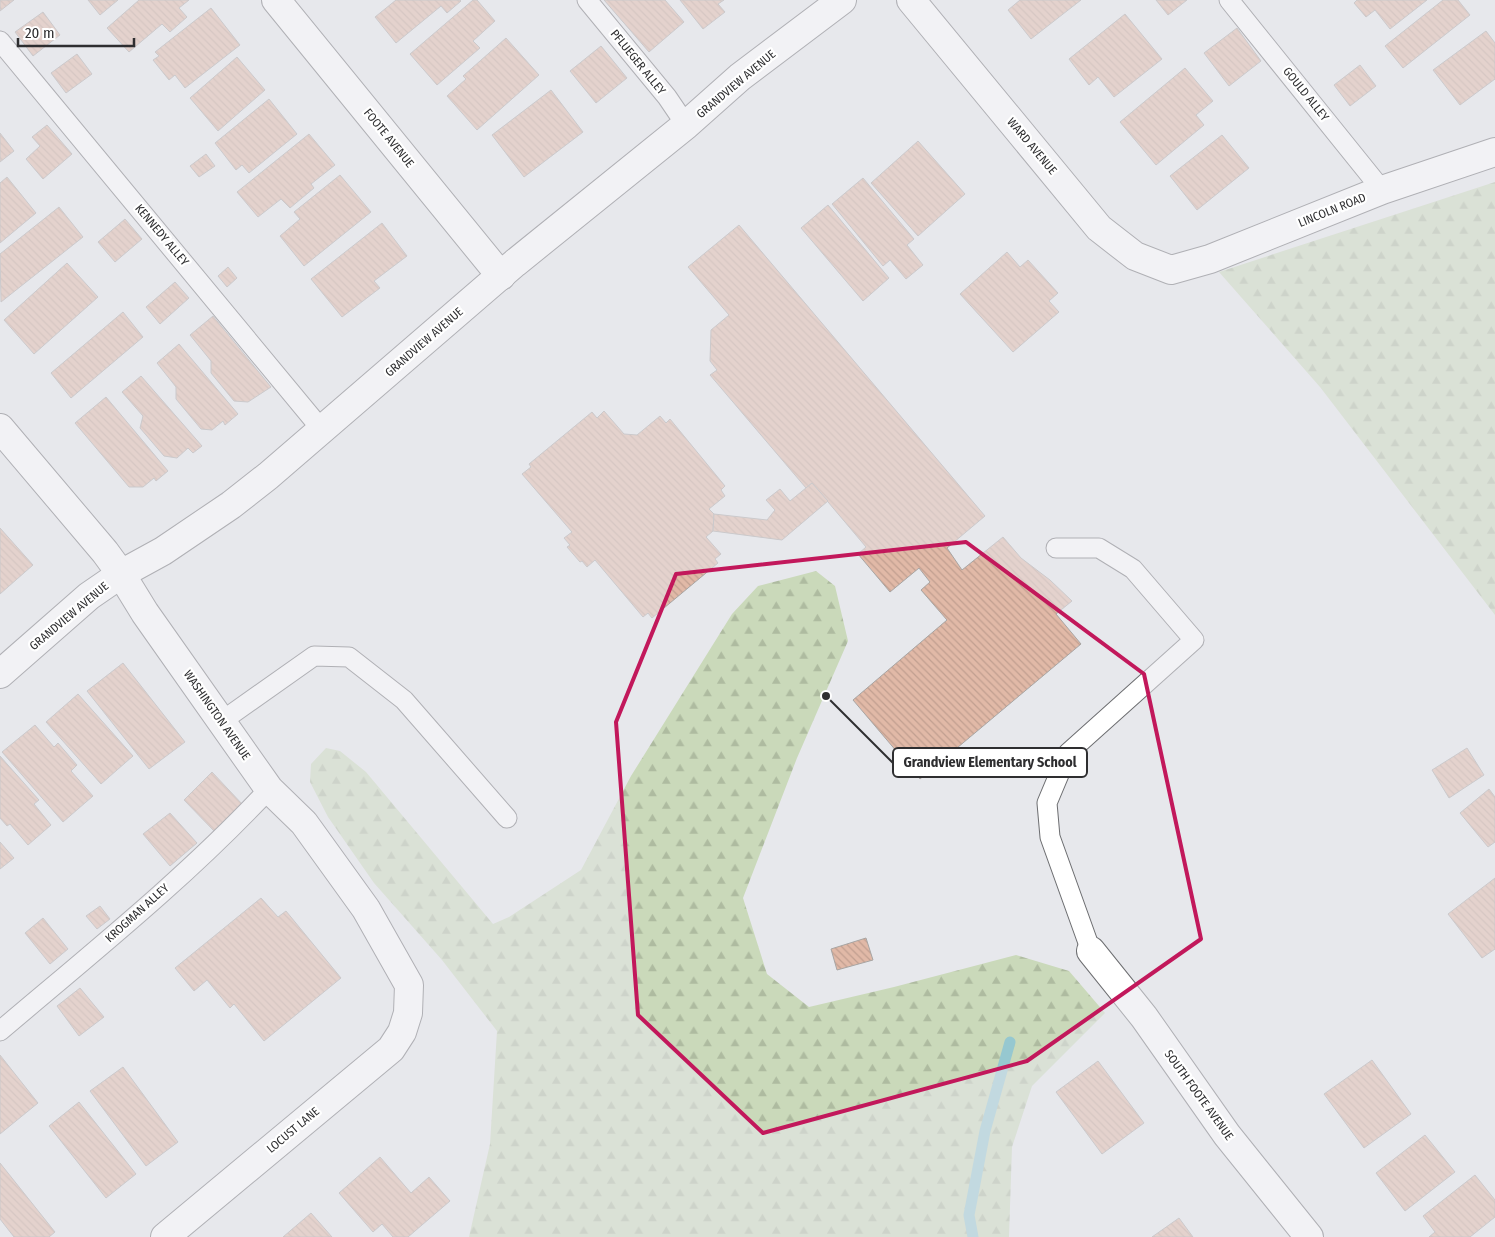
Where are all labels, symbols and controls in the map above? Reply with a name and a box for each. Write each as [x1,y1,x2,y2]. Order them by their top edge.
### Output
scale bar [18,15,134,47]
text: 20 m [25,24,55,42]
street label: PFLUEGER ALLEY [608,27,668,97]
street label: GRANDVIEW AVENUE [694,47,778,121]
street label: GOULD ALLEY [1280,64,1332,124]
street label: FOOTE AVENUE [361,106,417,170]
street label: WARD AVENUE [1004,115,1060,177]
street label: LINCOLN ROAD [1296,190,1368,230]
street label: KENNEDY ALLEY [132,201,192,269]
street label: GRANDVIEW AVENUE [382,304,466,380]
street label: GRANDVIEW AVENUE [27,579,111,653]
street label: WASHINGTON AVENUE [181,667,253,763]
callout: Grandview Elementary School [893,748,1087,777]
text: Grandview Elementary School [903,754,1077,771]
street label: KROGMAN ALLEY [102,881,172,945]
street label: SOUTH FOOTE AVENUE [1162,1047,1237,1143]
street label: LOCUST LANE [264,1104,322,1156]

